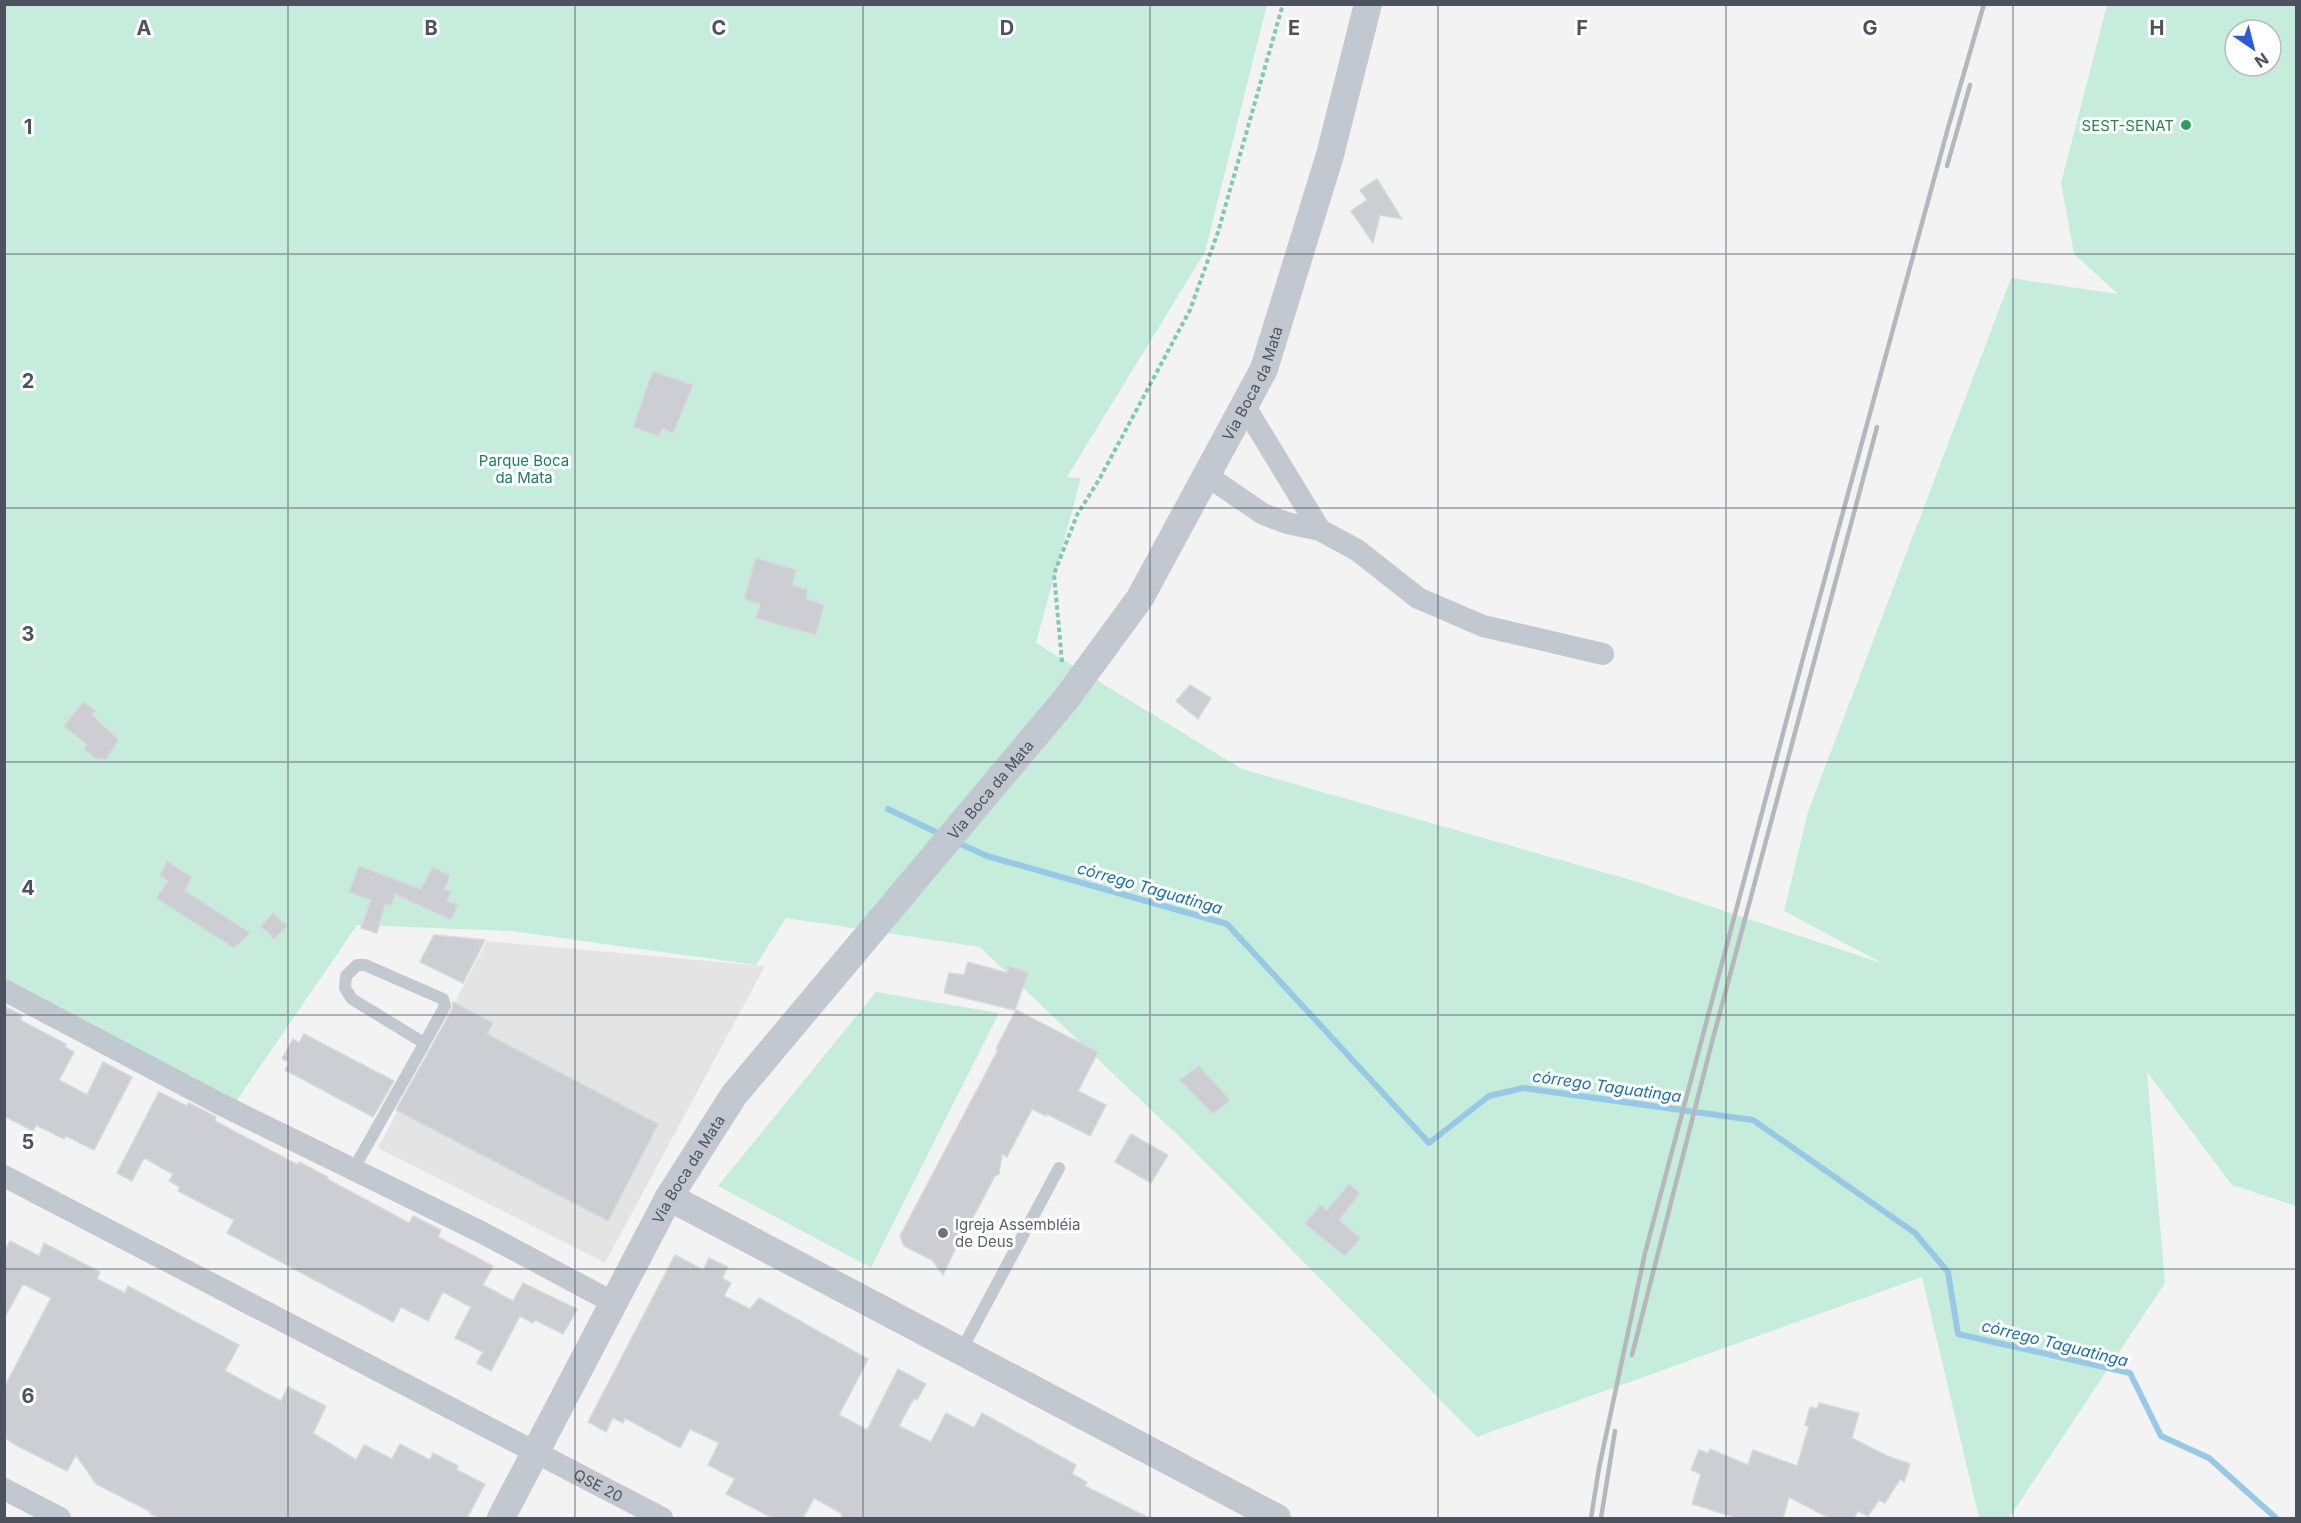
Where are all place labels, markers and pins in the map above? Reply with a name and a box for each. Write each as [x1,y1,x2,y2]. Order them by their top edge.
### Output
place label: SEST-SENAT [2082,116,2174,135]
marker: SEST-SENAT [2179,118,2193,132]
place label: Igreja Assembléia de Deus [955,1215,1080,1251]
marker: Igreja Assembléia de Deus [936,1226,950,1240]

